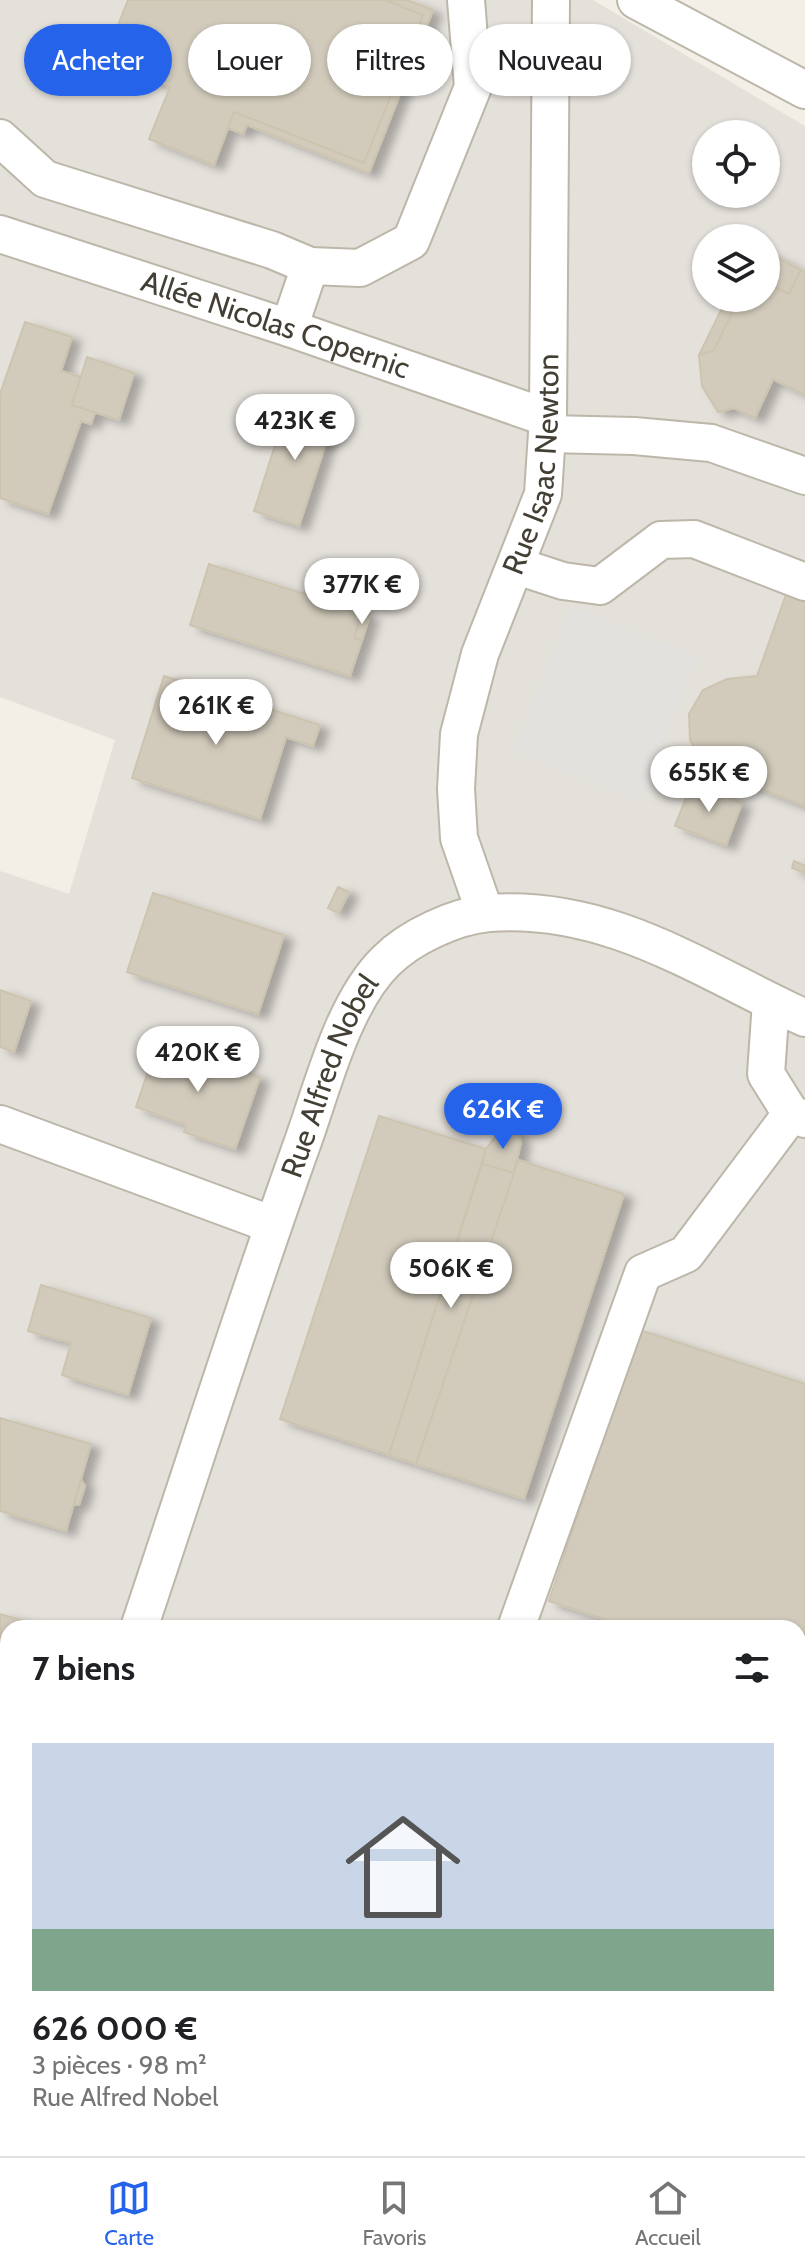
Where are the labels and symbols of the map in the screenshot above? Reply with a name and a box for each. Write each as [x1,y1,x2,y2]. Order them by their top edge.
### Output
street label: Allée Nicolas Copernic [137,262,415,386]
street label: Rue Isaac Newton [494,353,566,580]
pin: 423K € [230,394,360,462]
pin: 377K € [297,558,427,626]
pin: 261K € [151,679,281,747]
pin: 655K € [644,746,774,814]
street label: Rue Alfred Nobel [273,967,386,1182]
pin: 420K € [133,1026,263,1094]
pin: 626K € [438,1083,568,1151]
pin: 506K € [386,1242,516,1310]

